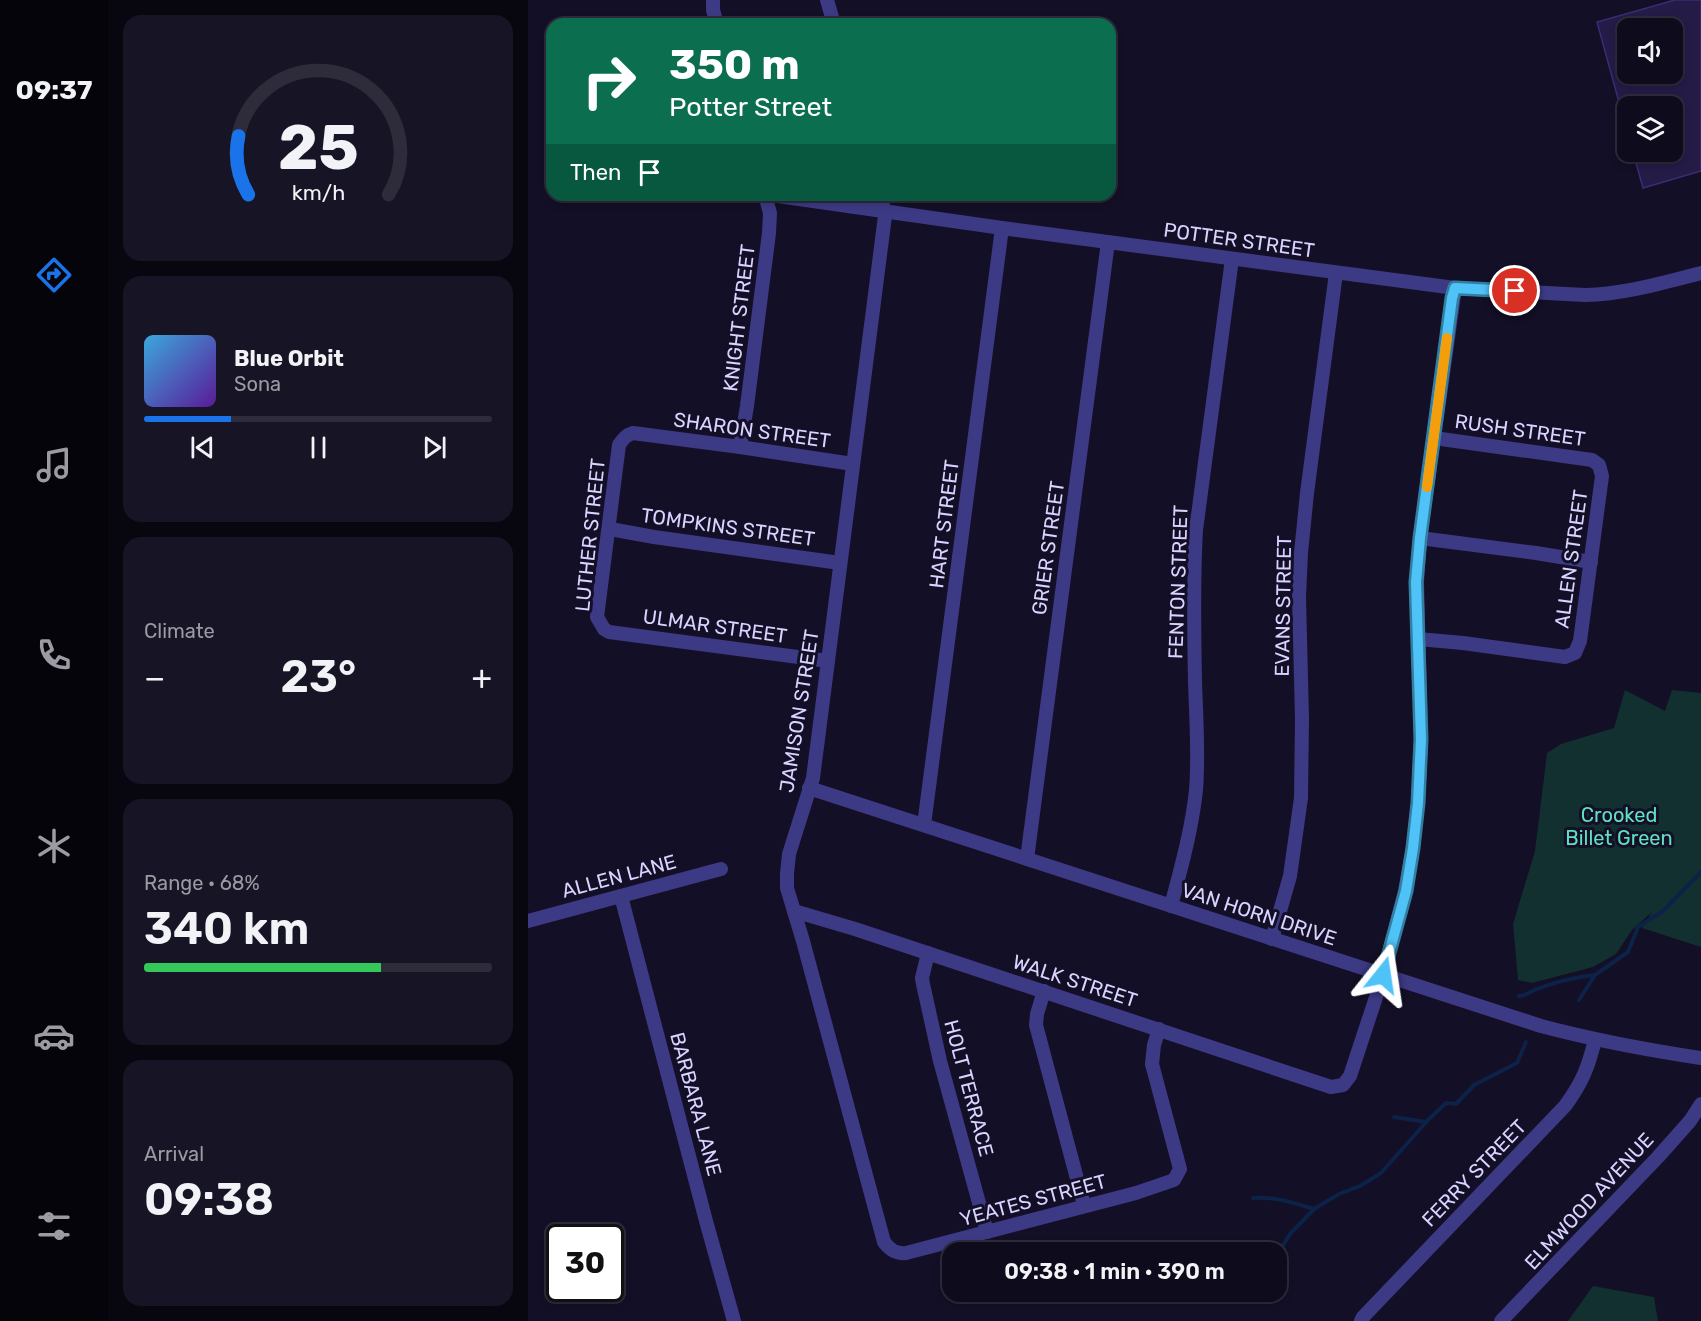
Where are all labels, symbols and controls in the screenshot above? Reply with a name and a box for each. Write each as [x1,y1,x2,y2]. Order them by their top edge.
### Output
map controls [1617,18,1683,162]
button: sound [1617,18,1683,84]
text: 350 m [669,40,800,90]
icon: right [570,42,648,120]
text: 09:37 [16,74,92,106]
text: Potter Street [669,91,832,123]
button: layers [1617,96,1683,162]
text: 25 [278,111,358,185]
icon: arrive [633,156,666,189]
text: Then [570,159,621,186]
text: km/h [291,180,345,205]
street label: POTTER STREET [1162,218,1316,263]
street label: KNIGHT STREET [718,243,760,393]
icon: directions [33,254,75,296]
pin [1489,265,1540,316]
icon: arrive [1498,274,1531,307]
text: Blue Orbit [234,345,344,372]
text: Sona [234,372,281,396]
street label: SHARON STREET [672,407,832,453]
street label: RUSH STREET [1453,409,1587,451]
icon: previous [186,431,219,464]
icon: pause [302,431,335,464]
icon: next [418,431,451,464]
icon: music [33,444,75,486]
street label: LUTHER STREET [570,457,610,613]
street label: HART STREET [924,458,964,590]
street label: GRIER STREET [1027,479,1069,617]
street label: ALLEN STREET [1549,488,1593,630]
street label: TOMPKINS STREET [640,503,817,551]
street label: FENTON STREET [1163,504,1193,659]
street label: EVANS STREET [1270,535,1296,677]
street label: ULMAR STREET [641,604,789,648]
text: Climate [144,619,215,643]
street label: JAMISON STREET [774,627,824,794]
icon: phone [33,634,75,676]
text: 23° [281,650,356,703]
text: − [144,658,165,697]
text: + [471,658,492,697]
park label: Crooked Billet Green [1565,803,1673,850]
icon: climate [33,825,75,867]
street label: ALLEN LANE [559,849,679,903]
text: Range · 68% [144,871,260,895]
street label: VAN HORN DRIVE [1178,878,1340,950]
text: 340 km [144,902,309,955]
position arrow [1351,943,1415,1007]
street label: WALK STREET [1010,950,1141,1013]
icon: car [33,1015,75,1057]
street label: HOLT TERRACE [939,1017,999,1159]
street label: BARBARA LANE [665,1029,727,1179]
street label: FERRY STREET [1417,1114,1531,1232]
street label: ELMWOOD AVENUE [1520,1128,1658,1274]
text: Arrival [144,1142,204,1166]
street label: YEATES STREET [957,1169,1109,1231]
text: 09:38 [144,1173,274,1226]
icon: filters [33,1205,75,1247]
speed limit sign: 30 [546,1224,624,1302]
text: 09:38 · 1 min · 390 m [1004,1258,1225,1285]

